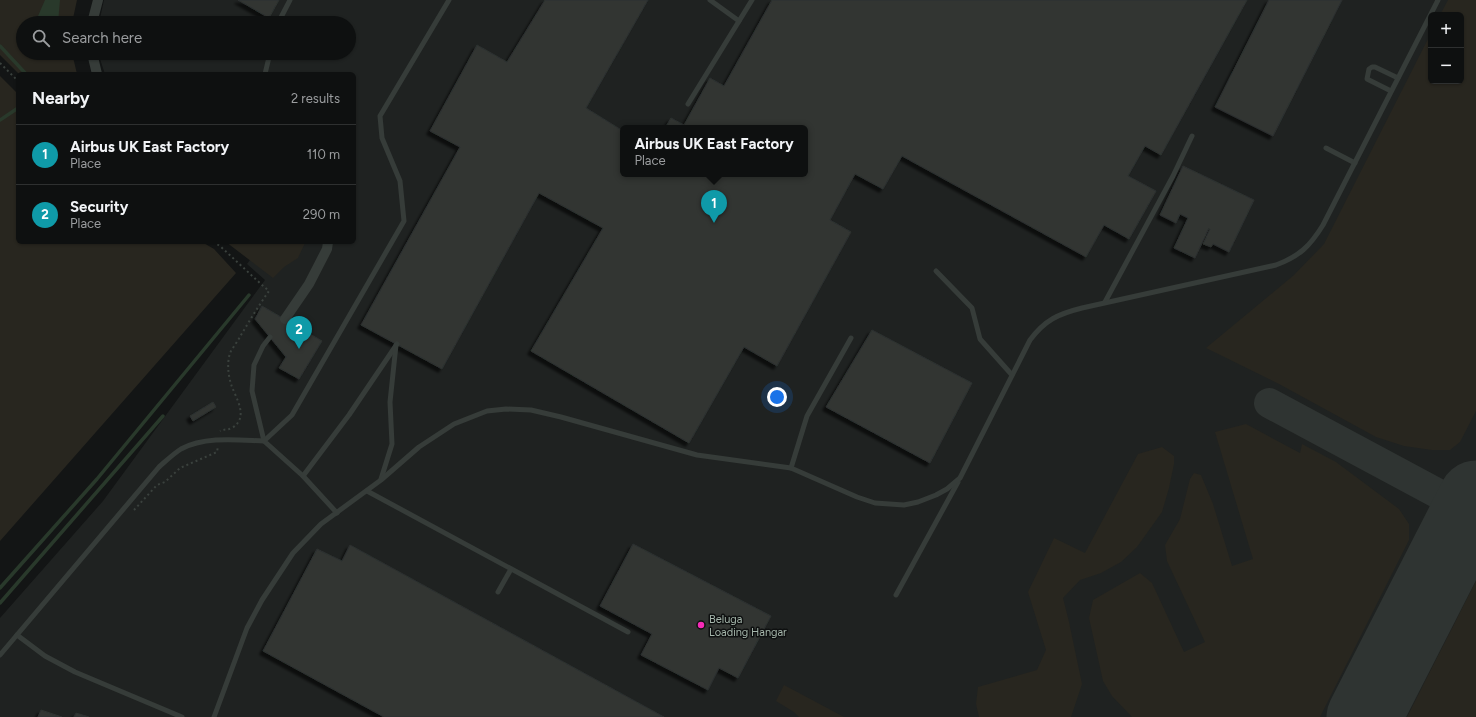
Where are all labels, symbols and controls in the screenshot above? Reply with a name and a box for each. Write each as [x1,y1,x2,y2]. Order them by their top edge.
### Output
map controls [1428,12,1464,84]
button: + [1428,12,1464,48]
search box [16,16,356,60]
icon: search [30,27,52,49]
text: Search here [62,29,142,47]
button: − [1428,48,1464,84]
text: Nearby [32,88,90,108]
text: 2 results [291,91,340,106]
popup [620,125,808,177]
text: Airbus UK East Factory [634,135,794,153]
text: Airbus UK East Factory [70,138,229,156]
text: 1 [42,147,48,162]
text: 110 m [307,147,340,162]
text: Place [634,153,666,168]
text: Place [70,156,101,171]
pin: 1 [701,190,727,223]
text: Security [70,198,128,216]
text: 2 [41,207,49,222]
text: 290 m [303,207,340,222]
text: Place [70,216,101,231]
pin: 2 [286,316,312,349]
your location [767,387,787,407]
place label: Beluga Loading Hangar [709,613,787,639]
marker: Beluga Loading Hangar [696,620,706,630]

